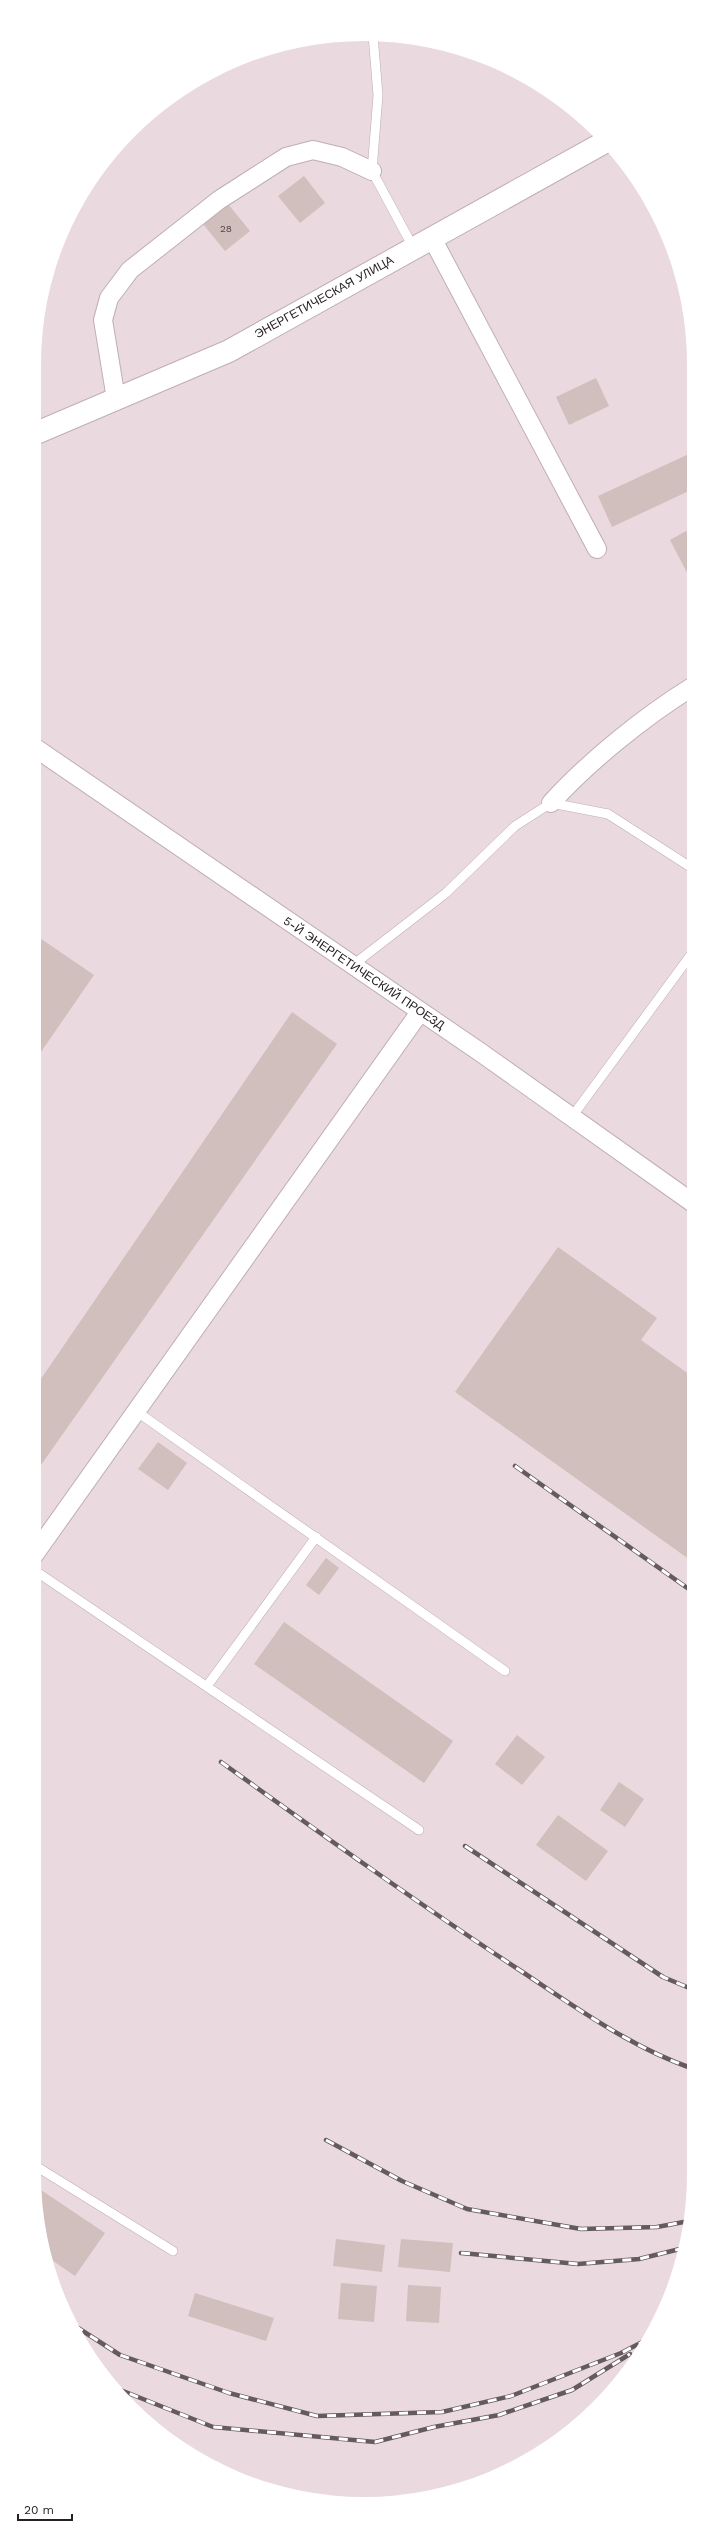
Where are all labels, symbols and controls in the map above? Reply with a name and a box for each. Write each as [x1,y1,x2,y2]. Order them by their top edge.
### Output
house number: 28 [220,223,232,234]
street label: ЭНЕРГЕТИЧЕСКАЯ УЛИЦА [252,253,396,341]
street label: 5-Й ЭНЕРГЕТИЧЕСКИЙ ПРОЕЗД [281,913,448,1032]
scale bar [18,2496,72,2522]
text: 20 m [24,2503,54,2517]

